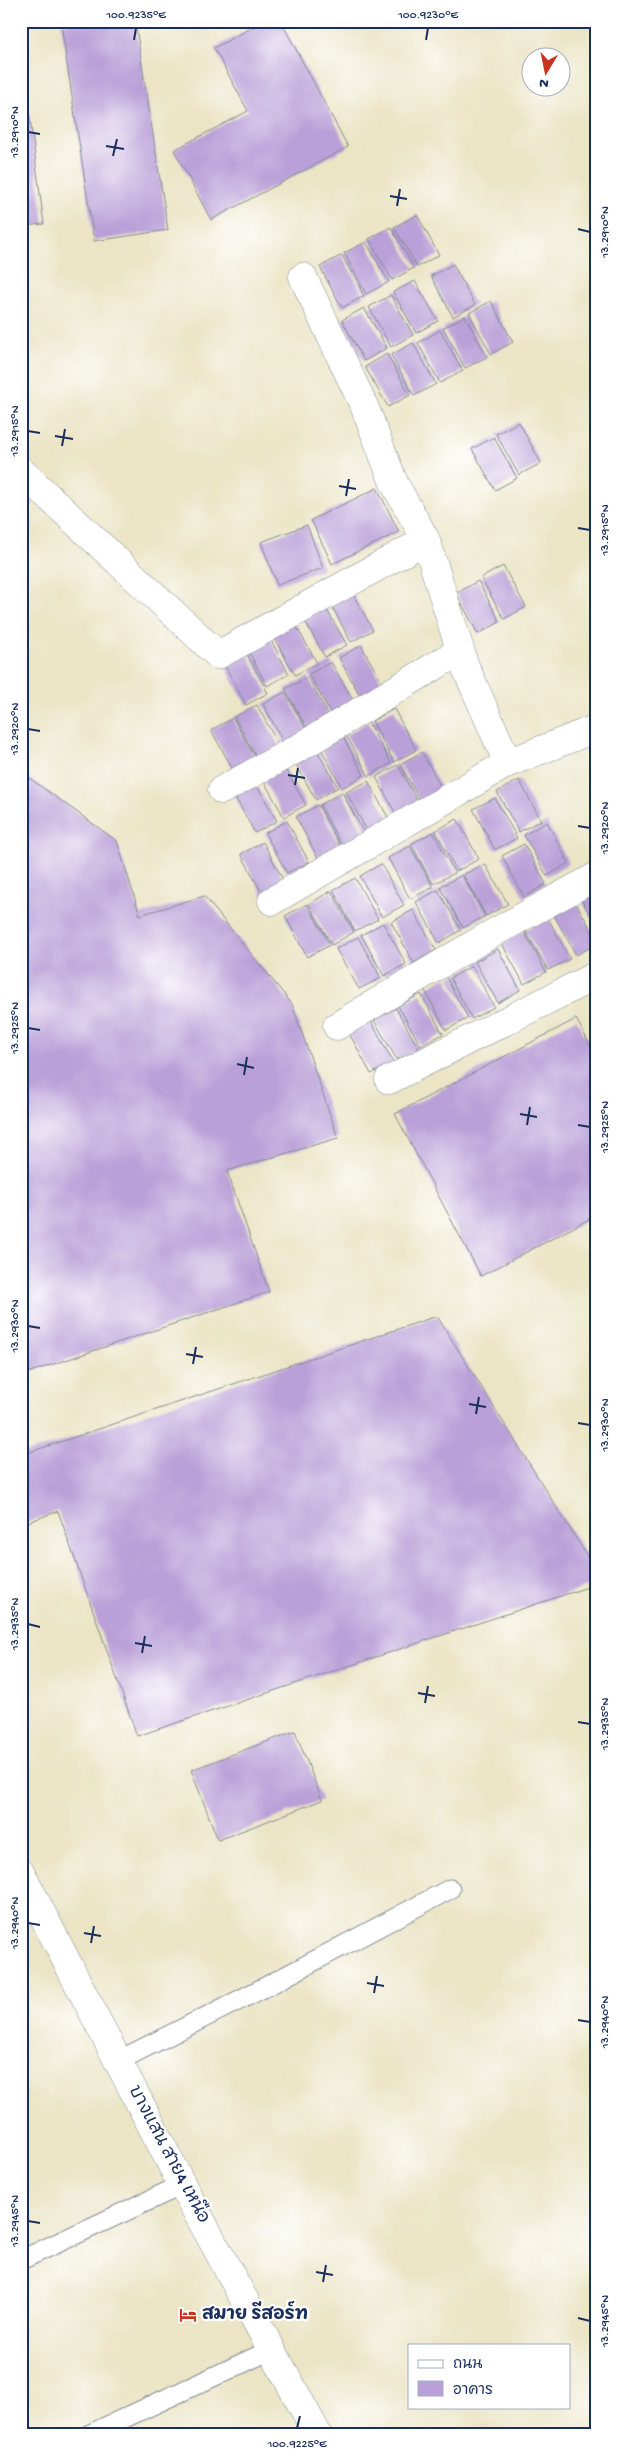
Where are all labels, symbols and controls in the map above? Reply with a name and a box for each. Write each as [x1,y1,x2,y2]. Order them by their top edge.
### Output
text: 100.9235°E [105,9,166,23]
text: 100.9230°E [397,9,459,23]
north arrow [520,48,570,98]
text: N [538,73,550,92]
text: 13.2910°N [9,106,23,159]
text: 13.2910°N [599,206,613,259]
text: 13.2915°N [9,405,23,458]
text: 13.2915°N [599,504,613,557]
text: 13.2920°N [9,703,23,756]
text: 13.2920°N [599,802,613,855]
text: 13.2925°N [9,1002,23,1055]
text: 13.2925°N [599,1101,613,1154]
text: 13.2930°N [9,1299,23,1354]
text: 13.2930°N [599,1398,613,1453]
text: 13.2935°N [9,1598,23,1651]
text: 13.2935°N [599,1698,613,1751]
text: 13.2940°N [9,1897,23,1950]
text: 13.2940°N [599,1996,613,2049]
street label: บางแสน สาย4 เหนือ [123,2081,217,2228]
text: 13.2945°N [9,2195,23,2248]
text: 13.2945°N [599,2295,613,2348]
place label: สมาย รีสอร์ท [202,2300,308,2326]
hotel icon: สมาย รีสอร์ท [178,2305,198,2325]
legend [408,2344,570,2408]
text: ถนน [453,2356,482,2374]
text: อาคาร [453,2382,493,2400]
text: 100.9225°E [266,2438,327,2452]

